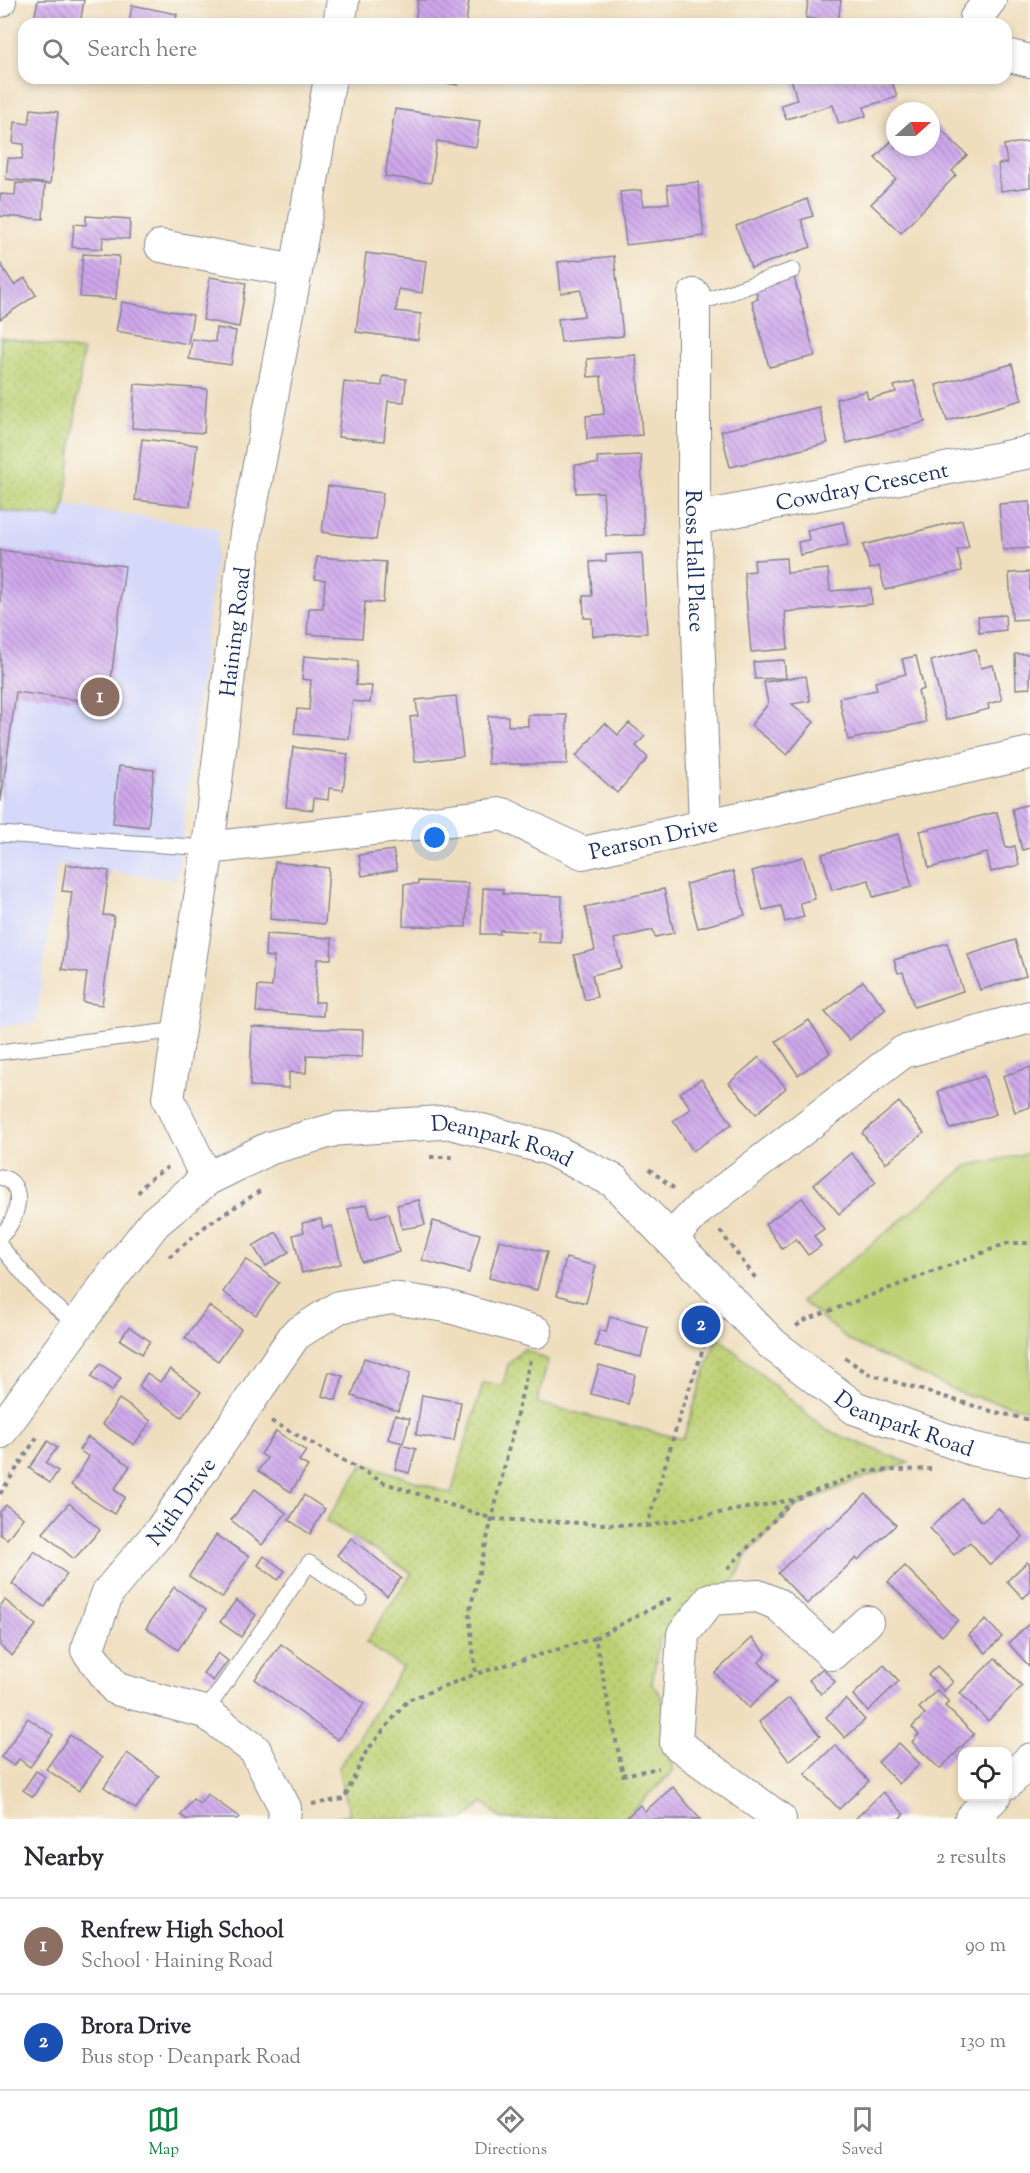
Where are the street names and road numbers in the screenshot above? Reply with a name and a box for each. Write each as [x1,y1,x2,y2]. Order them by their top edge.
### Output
street label: Cowdray Crescent [773,456,952,521]
street label: Ross Hall Place [675,490,711,633]
street label: Haining Road [213,565,261,699]
street label: Pearson Drive [586,810,721,870]
street label: Deanpark Road [430,1109,578,1177]
street label: Deanpark Road [826,1384,977,1467]
street label: Nith Drive [141,1452,225,1554]

